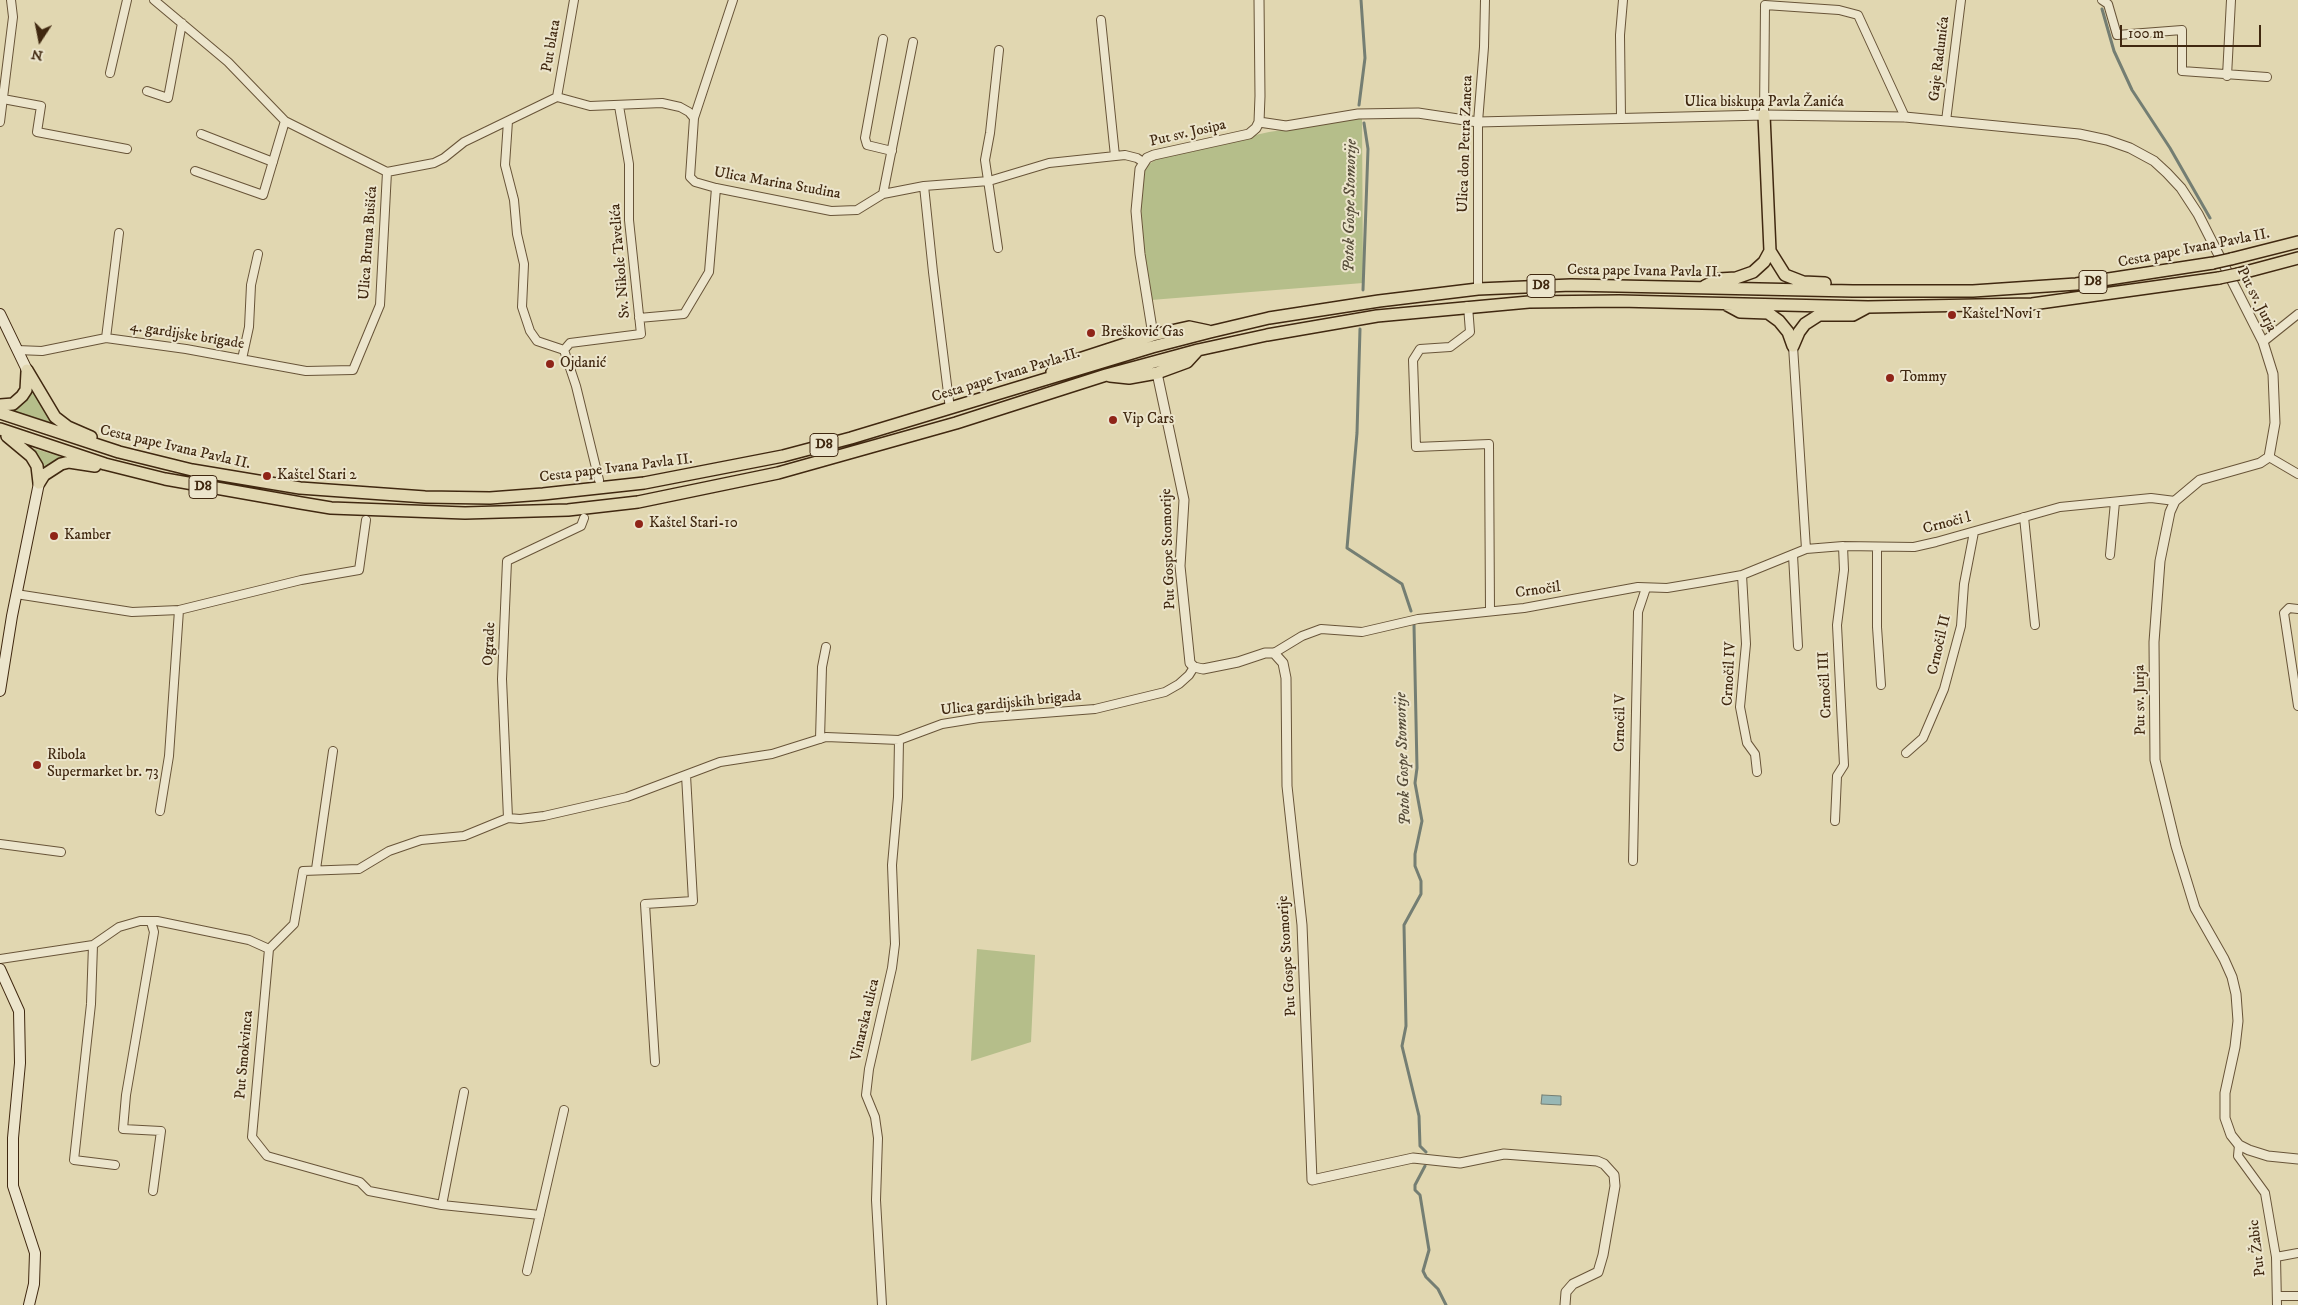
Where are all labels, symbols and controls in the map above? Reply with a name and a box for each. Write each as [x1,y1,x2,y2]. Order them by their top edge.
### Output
north arrow [15,15,65,65]
street label: Gaje Radunića [1926,15,1954,103]
scale bar [2123,15,2264,47]
street label: Put blata [539,18,565,74]
text: 100 m [2128,24,2164,43]
text: N [30,45,44,65]
street label: Ulica don Petra Zaneta [1455,75,1477,213]
street label: Ulica biskupa Pavla Žanića [1684,94,1844,112]
street label: Put sv. Josipa [1148,116,1228,152]
water label: Potok Gospe Stomorije [1340,139,1362,273]
street label: Ulica Marina Studina [712,164,842,204]
street label: Ulica Bruna Bušića [356,185,382,301]
street label: Sv. Nikole Tavelića [607,203,635,319]
street label: Cesta pape Ivana Pavla II. [2117,225,2271,273]
street label: Cesta pape Ivana Pavla II. [1567,262,1721,282]
street label: Put sv. Jurja [2232,265,2280,335]
road number: D8 [2079,270,2107,294]
road number: D8 [1527,274,1555,298]
place label: Kaštel Novi 1 [1962,306,2041,324]
marker: Kaštel Novi 1 [1946,309,1958,321]
street label: 4. gardijske brigade [129,318,245,354]
place label: Brešković Gas [1101,324,1184,342]
marker: Brešković Gas [1085,327,1097,339]
street label: Cesta pape Ivana Pavla II. [930,345,1082,407]
place label: Ojdanić [560,355,606,373]
marker: Ojdanić [544,358,556,370]
place label: Tommy [1900,369,1947,387]
marker: Tommy [1884,372,1896,384]
place label: Vip Cars [1123,411,1174,429]
marker: Vip Cars [1107,414,1119,426]
street label: Cesta pape Ivana Pavla II. [98,422,252,474]
road number: D8 [810,434,838,456]
street label: Cesta pape Ivana Pavla II. [538,451,694,487]
place label: Kaštel Stari 2 [277,467,357,485]
marker: Kaštel Stari 2 [261,470,273,482]
road number: D8 [189,476,217,498]
street label: Put Gospe Stomorije [1158,488,1180,610]
street label: Crnoči l [1921,509,1973,539]
place label: Kaštel Stari-10 [649,515,738,533]
marker: Kaštel Stari-10 [633,518,645,530]
place label: Kamber [64,527,111,545]
marker: Kamber [48,530,60,542]
street label: Crnočil [1514,579,1562,603]
street label: Crnočil II [1924,613,1956,677]
street label: Ograde [480,622,500,666]
street label: Crnočil IV [1719,641,1741,707]
street label: Crnočil III [1815,651,1837,719]
street label: Put sv. Jurja [2131,665,2151,735]
street label: Ulica gardijskih brigada [940,688,1082,720]
water label: Potok Gospe Stomorije [1392,692,1416,826]
street label: Crnočil V [1611,694,1631,752]
place label: Ribola Supermarket br. 73 [47,747,159,782]
marker: Ribola Supermarket br. 73 [31,759,43,771]
street label: Put Gospe Stomorije [1275,895,1301,1017]
street label: Vinarska ulica [848,977,884,1063]
street label: Put Smokvinca [232,1010,258,1100]
street label: Put Žabic [2246,1218,2270,1278]

